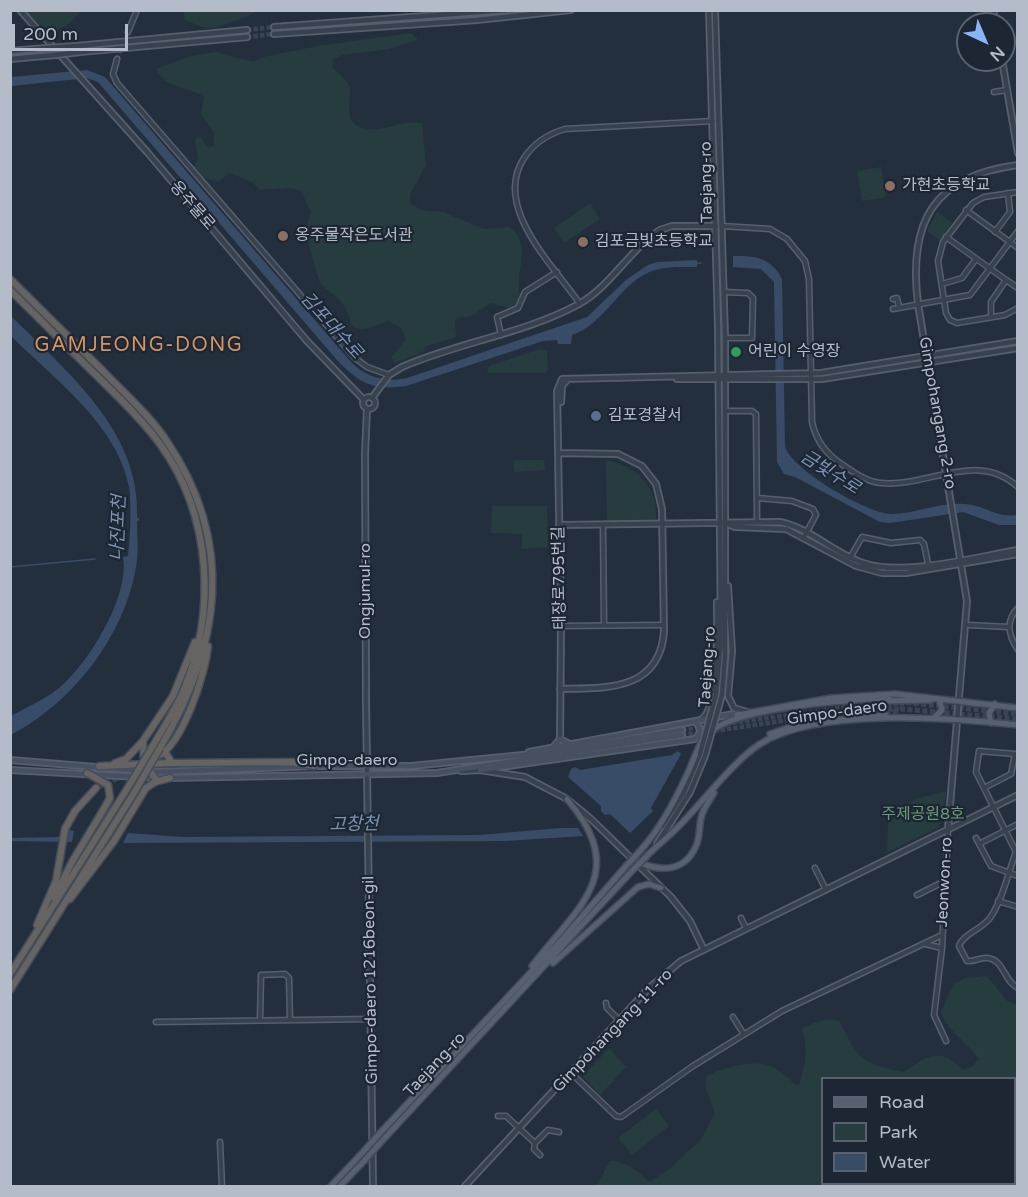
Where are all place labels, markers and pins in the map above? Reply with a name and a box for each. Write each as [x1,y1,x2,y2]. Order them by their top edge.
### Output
place label: 가현초등학교 [902,176,990,196]
marker: 가현초등학교 [883,179,897,193]
place label: 옹주물작은도서관 [295,226,413,246]
marker: 옹주물작은도서관 [276,229,290,243]
place label: 김포금빛초등학교 [595,232,713,252]
marker: 김포금빛초등학교 [576,235,590,249]
place label: 어린이 수영장 [748,342,840,362]
marker: 어린이 수영장 [729,345,743,359]
place label: 김포경찰서 [608,406,682,426]
marker: 김포경찰서 [589,409,603,423]

